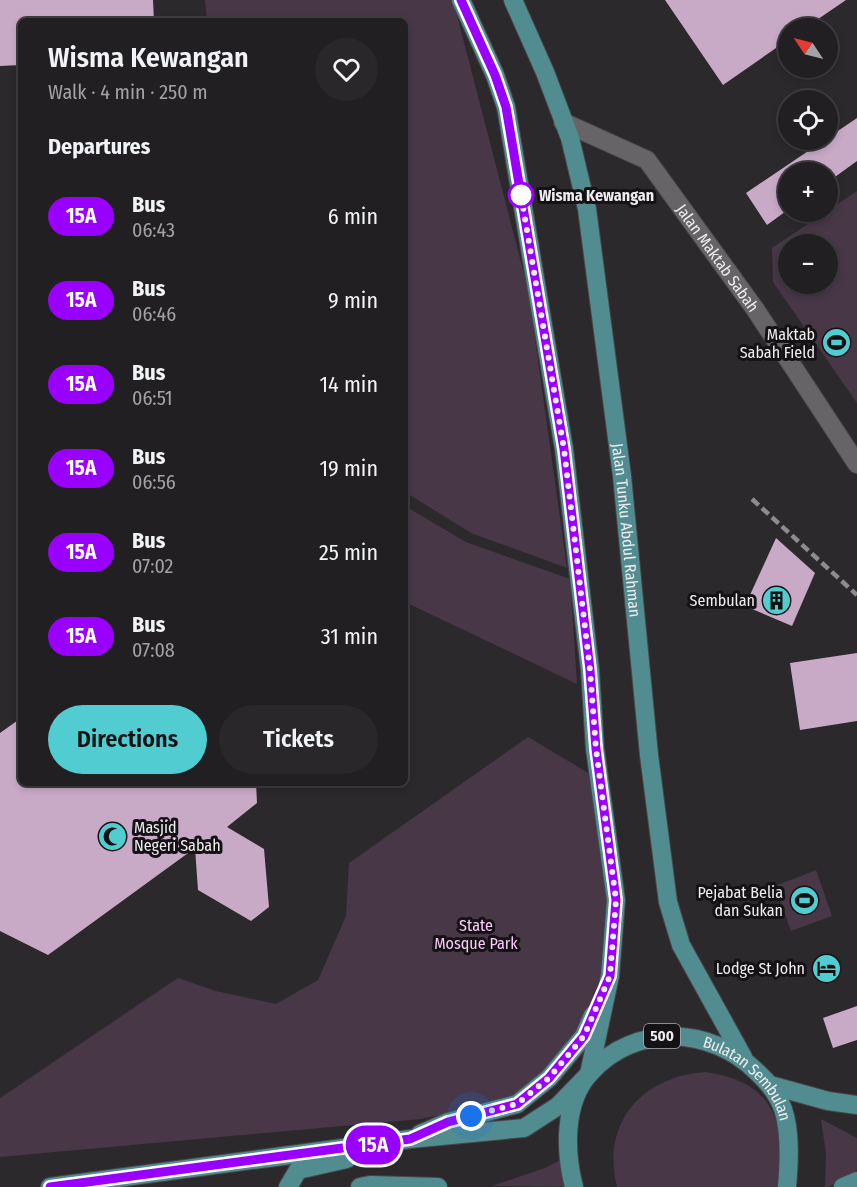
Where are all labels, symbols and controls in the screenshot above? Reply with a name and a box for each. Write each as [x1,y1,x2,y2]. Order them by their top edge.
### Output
north arrow [778,18,838,78]
map controls [778,18,838,294]
button: heart [315,38,378,101]
text: Wisma Kewangan [48,41,249,74]
text: Walk · 4 min · 250 m [48,80,208,104]
button: locate [778,90,838,150]
text: Departures [48,133,150,160]
button: + [778,162,838,222]
marker: Wisma Kewangan [508,182,534,208]
place label: Wisma Kewangan [539,186,654,205]
text: Bus [132,191,165,218]
street label: Jalan Maktab Sabah [672,200,763,316]
text: 15A [66,203,96,229]
text: 6 min [328,203,378,230]
text: 06:43 [132,218,175,242]
button: − [778,234,838,294]
text: Bus [132,275,165,302]
text: 15A [66,287,96,313]
text: 9 min [328,287,378,314]
text: 06:46 [132,302,176,326]
place label: Maktab Sabah Field [740,325,815,362]
sports icon: Maktab Sabah Field [820,327,852,359]
text: Bus [132,359,165,386]
text: 15A [66,371,96,397]
text: 14 min [320,371,378,398]
text: 06:51 [132,386,173,410]
street label: Jalan Tunku Abdul Rahman [608,442,645,618]
text: Bus [132,443,165,470]
text: 15A [66,455,96,481]
text: 19 min [320,455,378,482]
text: 06:56 [132,470,176,494]
text: Bus [132,527,165,554]
text: 15A [66,539,96,565]
text: 25 min [319,539,378,566]
text: 07:02 [132,554,173,578]
building icon: Sembulan [760,584,792,616]
place label: Sembulan [690,591,755,610]
text: Bus [132,611,165,638]
text: 15A [66,623,96,649]
text: 31 min [321,623,378,650]
text: 07:08 [132,638,175,662]
button: Directions [48,705,207,774]
button: Tickets [219,705,378,774]
place label: Masjid Negeri Sabah [134,818,221,855]
mosque icon: Masjid Negeri Sabah [97,820,129,852]
place label: Pejabat Belia dan Sukan [697,883,783,920]
sports icon: Pejabat Belia dan Sukan [788,885,820,917]
park label: State Mosque Park [434,916,518,953]
hotel icon: Lodge St John [810,952,842,984]
place label: Lodge St John [716,959,805,978]
road number: 500 [644,1024,680,1048]
street label: Bulatan Sembulan [701,1032,795,1123]
your location [456,1101,486,1131]
line badge: 15A [338,1126,407,1164]
text: 15A [358,1132,388,1158]

